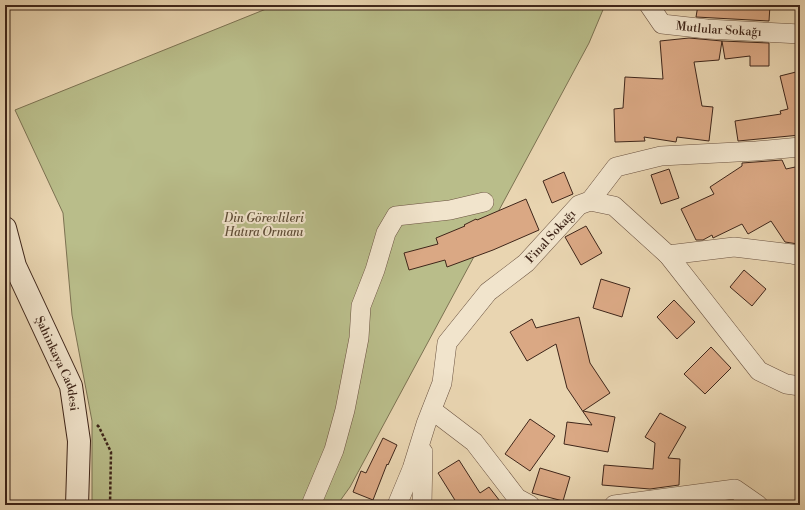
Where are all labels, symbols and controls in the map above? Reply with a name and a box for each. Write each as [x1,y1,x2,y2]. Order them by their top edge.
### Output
street label: Mutlular Sokağı [675,19,762,40]
street label: Final Sokağı [523,207,579,267]
park label: Din Görevlileri Hatıra Ormanı [223,211,304,240]
street label: Şahinkaya Caddesi [31,314,82,412]

